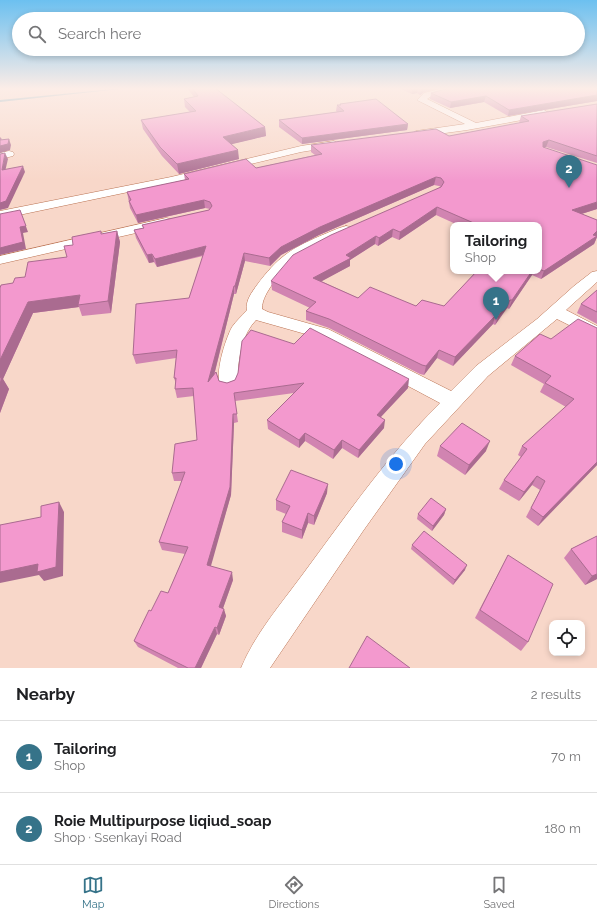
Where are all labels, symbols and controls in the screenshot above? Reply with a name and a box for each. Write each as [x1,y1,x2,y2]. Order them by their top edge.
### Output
search box [12,12,585,56]
icon: search [26,23,48,45]
text: Search here [58,25,141,43]
pin: 2 [556,155,582,188]
popup [450,222,542,274]
text: Tailoring [465,232,527,250]
text: Shop [465,250,496,265]
pin: 1 [483,287,509,320]
your location [386,454,406,474]
map controls [549,620,585,656]
button: locate [549,620,585,656]
text: Nearby [16,684,75,704]
text: 2 results [531,687,581,702]
text: Tailoring [54,740,116,758]
text: 1 [26,749,32,764]
text: 70 m [551,749,581,764]
text: Shop [54,758,85,773]
text: Roie Multipurpose liqiud_soap [54,812,271,830]
text: 2 [25,821,33,836]
text: 180 m [545,821,581,836]
text: Shop · Ssenkayi Road [54,830,182,845]
tab: Map [82,874,104,911]
tab: Directions [269,874,319,911]
tab: Saved [483,874,515,911]

